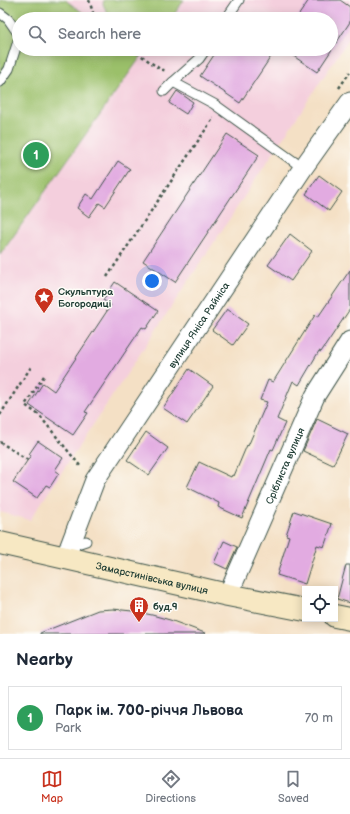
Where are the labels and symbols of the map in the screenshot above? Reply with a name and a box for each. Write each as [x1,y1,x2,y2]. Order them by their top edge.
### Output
pin: 1 [23,140,49,170]
your location [142,271,162,291]
street label: вулиця Яніса Райніса [166,280,232,371]
place icon: Скульптура Богородиці [33,286,55,314]
place label: Скульптура Богородиці [58,286,113,310]
street label: Сріблиста вулиця [263,426,308,506]
street label: Замарстинівська вулиця [95,560,210,597]
building icon: буд.9 [128,595,150,623]
place label: буд.9 [153,601,178,613]

